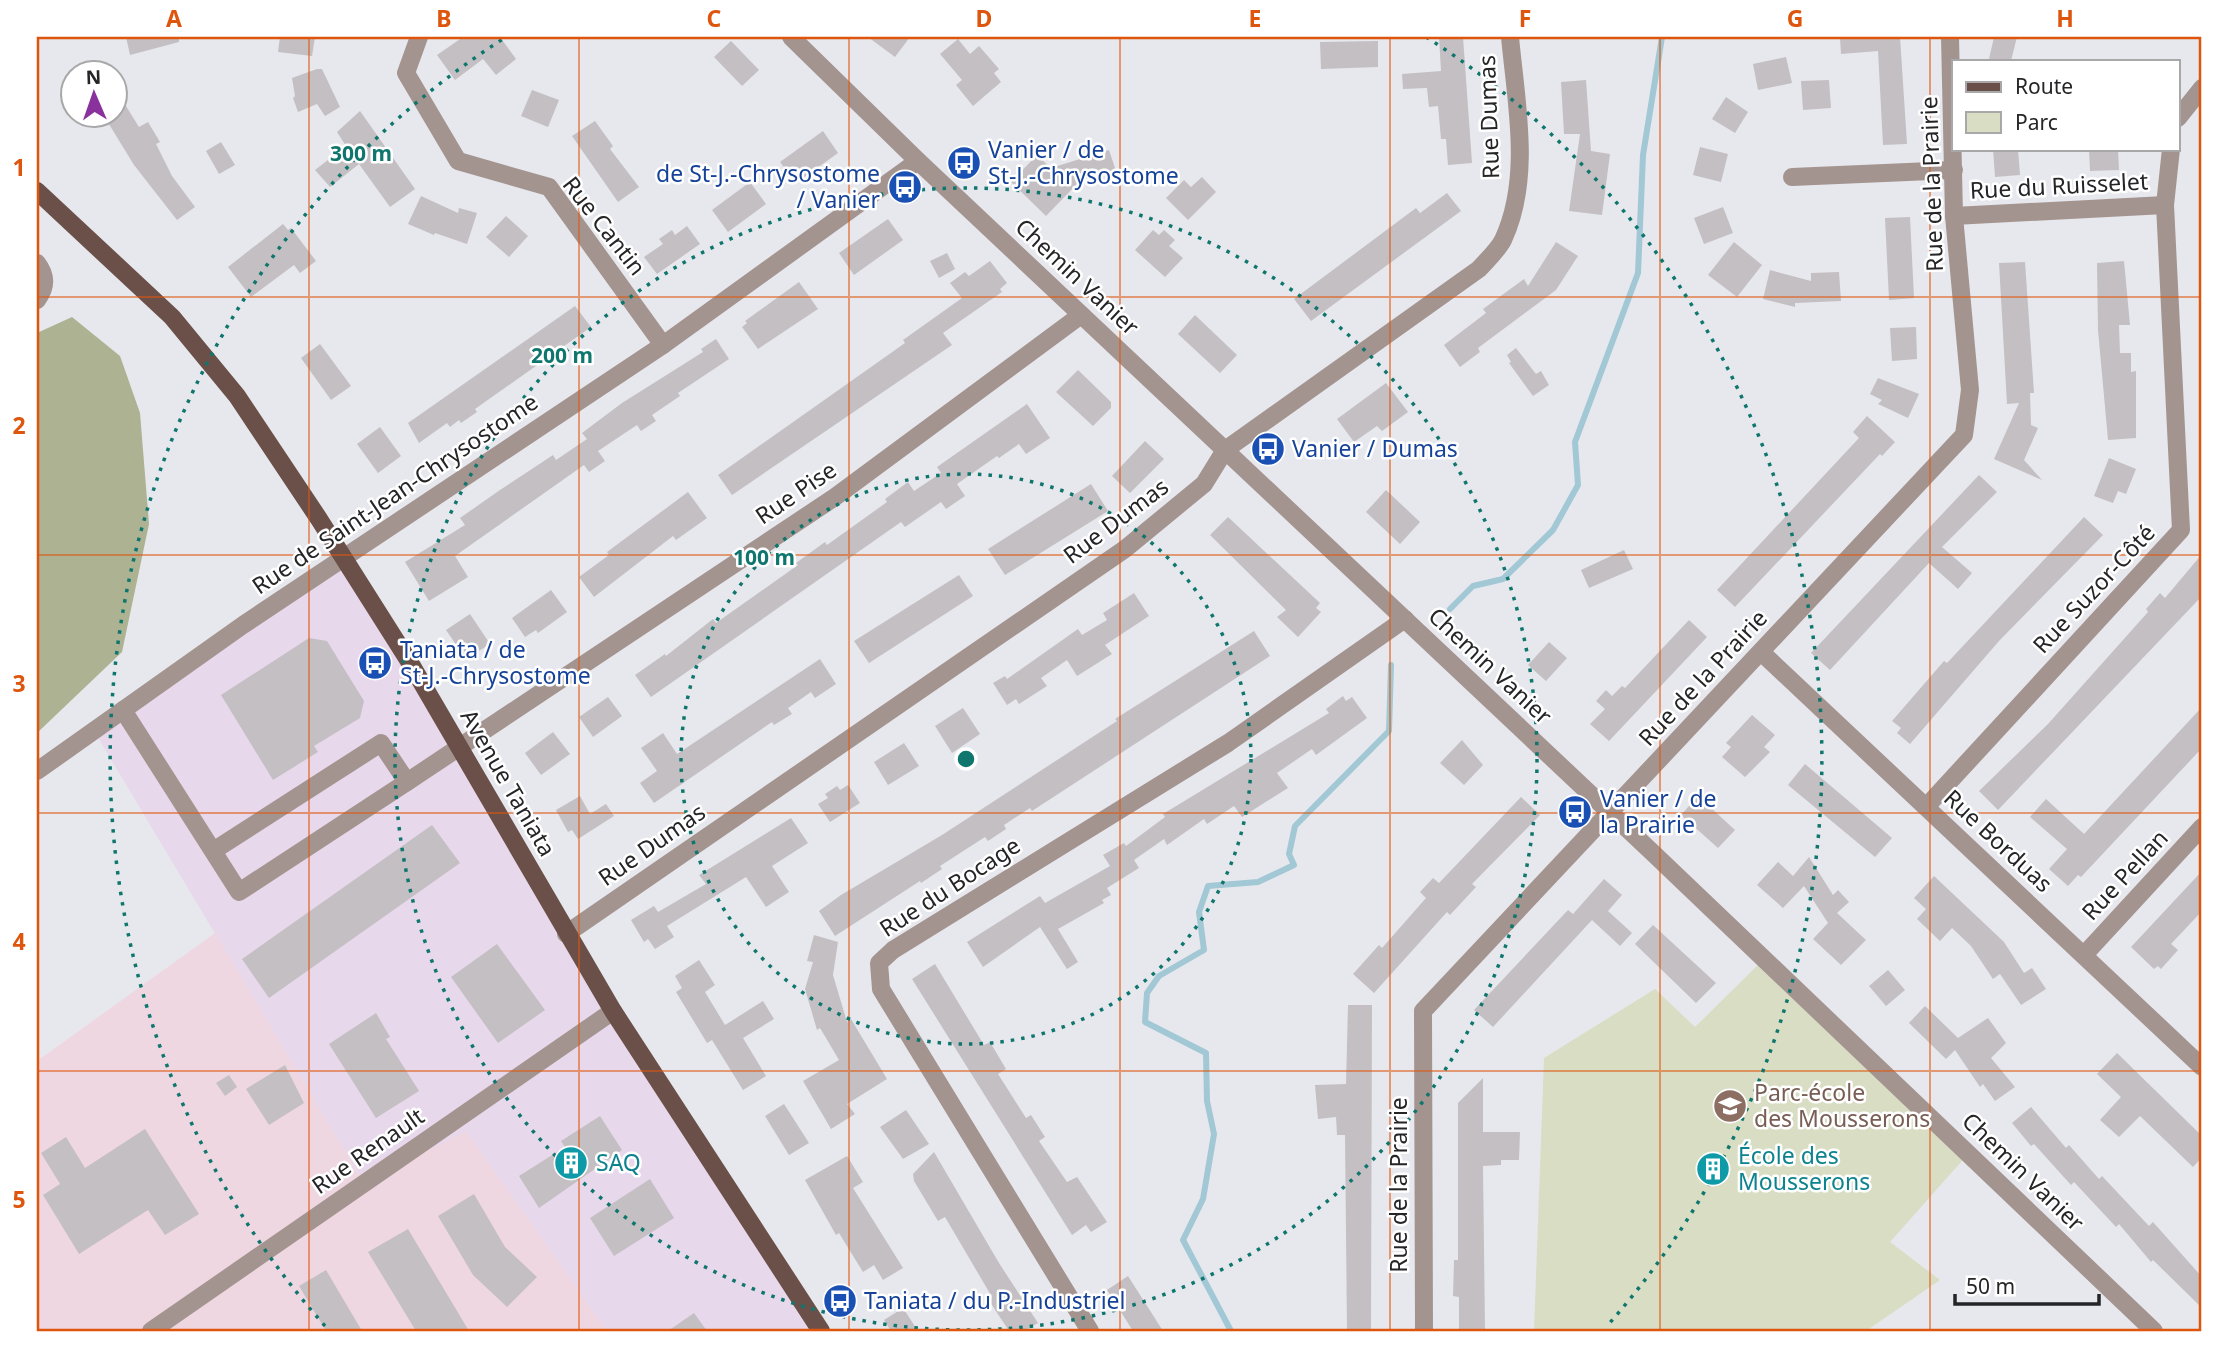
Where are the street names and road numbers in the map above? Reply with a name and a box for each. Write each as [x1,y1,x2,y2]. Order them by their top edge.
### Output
street label: Rue Dumas [1470,55,1506,180]
street label: Rue de la Prairie [1912,96,1950,272]
street label: Rue du Ruisselet [1969,164,2149,206]
street label: Rue Cantin [556,169,654,282]
street label: Chemin Vanier [1009,211,1147,342]
street label: Rue de Saint-Jean-Chrysostome [245,385,544,601]
street label: Rue Pise [749,453,842,531]
street label: Rue Dumas [1056,470,1175,570]
street label: Rue Suzor-Côté [2025,517,2161,660]
street label: Chemin Vanier [1422,600,1560,731]
street label: Rue de la Prairie [1631,602,1774,752]
street label: Avenue Taniata [454,703,564,862]
street label: Rue Borduas [1937,782,2060,899]
street label: Rue Dumas [592,796,711,893]
street label: Rue Pellan [2074,822,2175,927]
street label: Rue du Bocage [873,829,1026,944]
street label: Rue de la Prairie [1382,1097,1414,1273]
street label: Rue Renault [305,1100,430,1201]
street label: Chemin Vanier [1956,1105,2092,1238]

